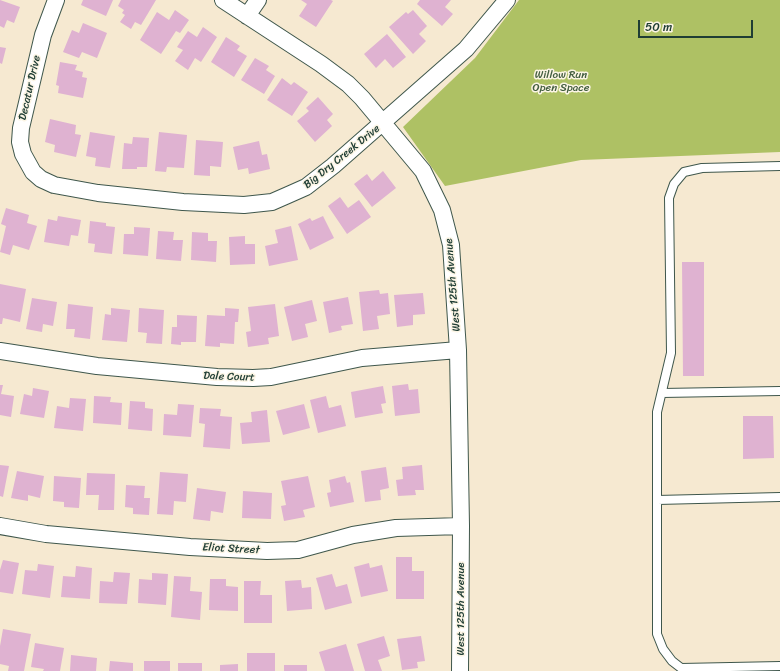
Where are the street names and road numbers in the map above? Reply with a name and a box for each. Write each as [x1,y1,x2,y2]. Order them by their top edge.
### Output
street label: Decatur Drive [16,54,44,122]
street label: Big Dry Creek Drive [301,122,383,192]
street label: West 125th Avenue [442,238,464,332]
street label: Dale Court [203,370,255,384]
street label: Eliot Street [202,541,260,557]
street label: West 125th Avenue [454,562,468,656]

